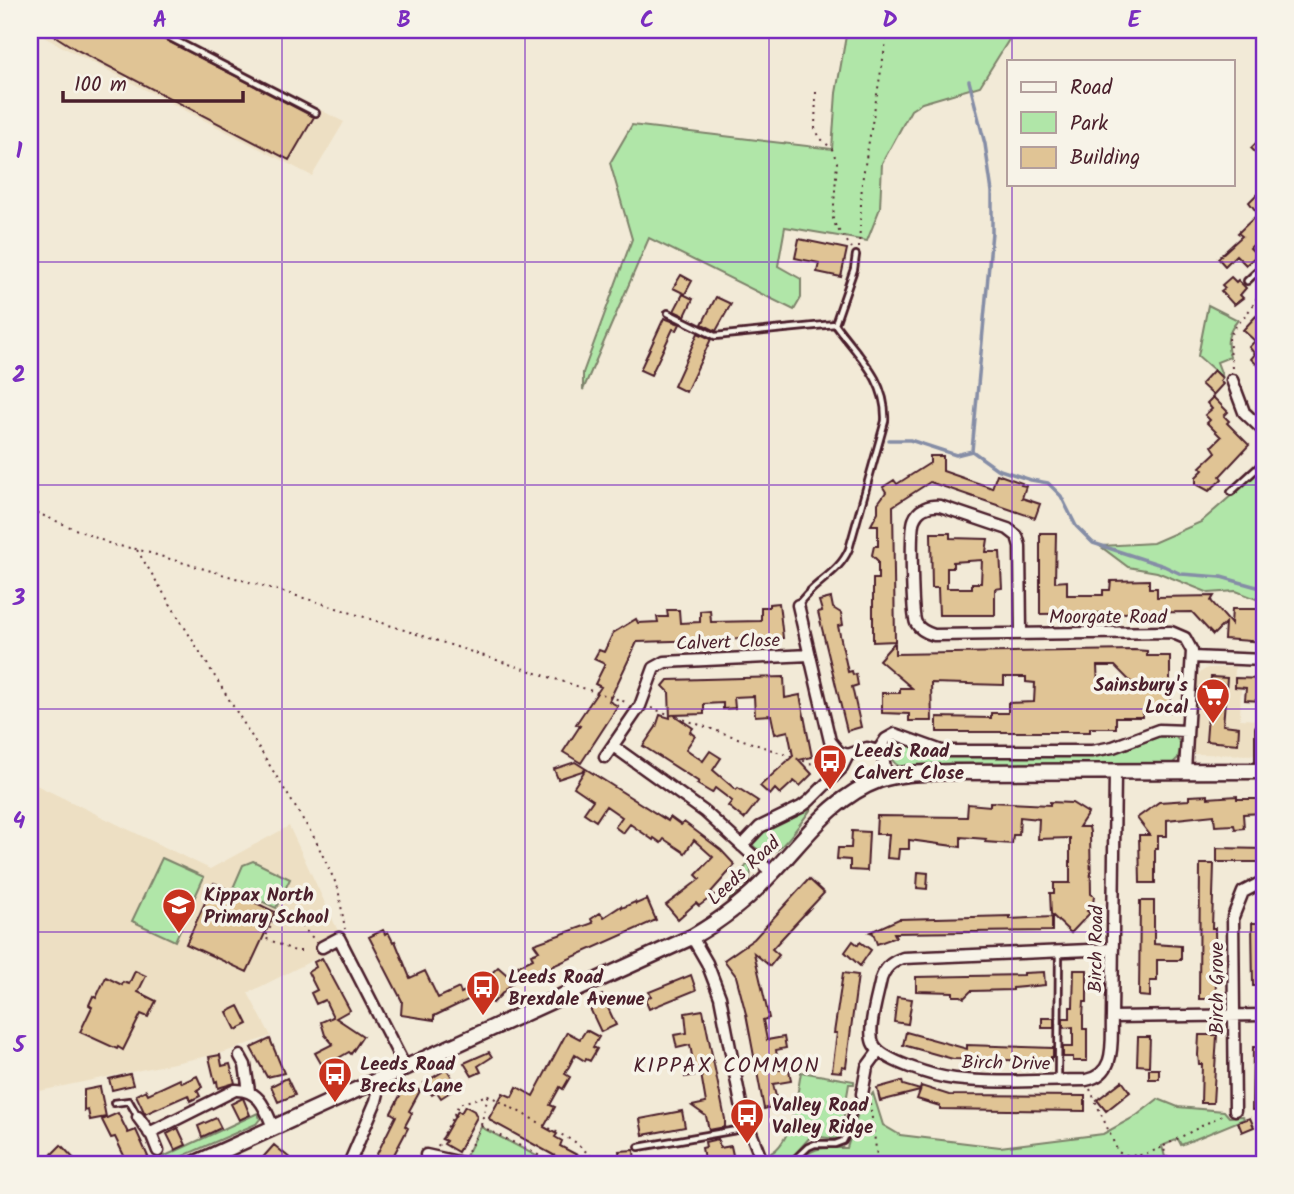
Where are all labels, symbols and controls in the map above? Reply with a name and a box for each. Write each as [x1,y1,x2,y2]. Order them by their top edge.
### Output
text: A [153,3,167,39]
text: B [397,3,411,39]
text: C [640,3,654,39]
text: D [882,3,898,39]
text: E [1128,3,1142,39]
scale bar [63,60,243,104]
legend [1007,60,1234,186]
text: 100 m [74,69,127,102]
text: Road [1070,72,1113,105]
text: Park [1070,108,1108,141]
text: 1 [16,134,23,170]
text: Building [1070,142,1140,175]
text: 2 [12,358,26,394]
text: 3 [12,581,26,617]
street label: Moorgate Road [1049,603,1168,633]
street label: Calvert Close [676,626,781,660]
place label: Sainsbury's Local [1094,671,1189,723]
supermarket icon: Sainsbury's Local [1194,676,1232,725]
place label: Leeds Road Calvert Close [854,737,964,789]
bus stop icon: Leeds Road Calvert Close [811,742,849,791]
text: 4 [13,804,26,840]
street label: Leeds Road [701,829,788,913]
place label: Kippax North Primary School [204,881,329,933]
school or university icon: Kippax North Primary School [160,886,198,935]
street label: Birch Road [1081,905,1113,993]
street label: Birch Grove [1203,941,1233,1034]
place label: Leeds Road Brexdale Avenue [508,963,645,1015]
bus stop icon: Leeds Road Brexdale Avenue [464,968,502,1017]
text: 5 [12,1028,27,1064]
street label: Birch Drive [961,1048,1051,1080]
place label: Leeds Road Brecks Lane [360,1050,463,1102]
district label: KIPPAX COMMON [633,1050,821,1083]
bus stop icon: Leeds Road Brecks Lane [316,1055,354,1104]
place label: Valley Road Valley Ridge [772,1091,873,1143]
bus stop icon: Valley Road Valley Ridge [728,1096,766,1145]

